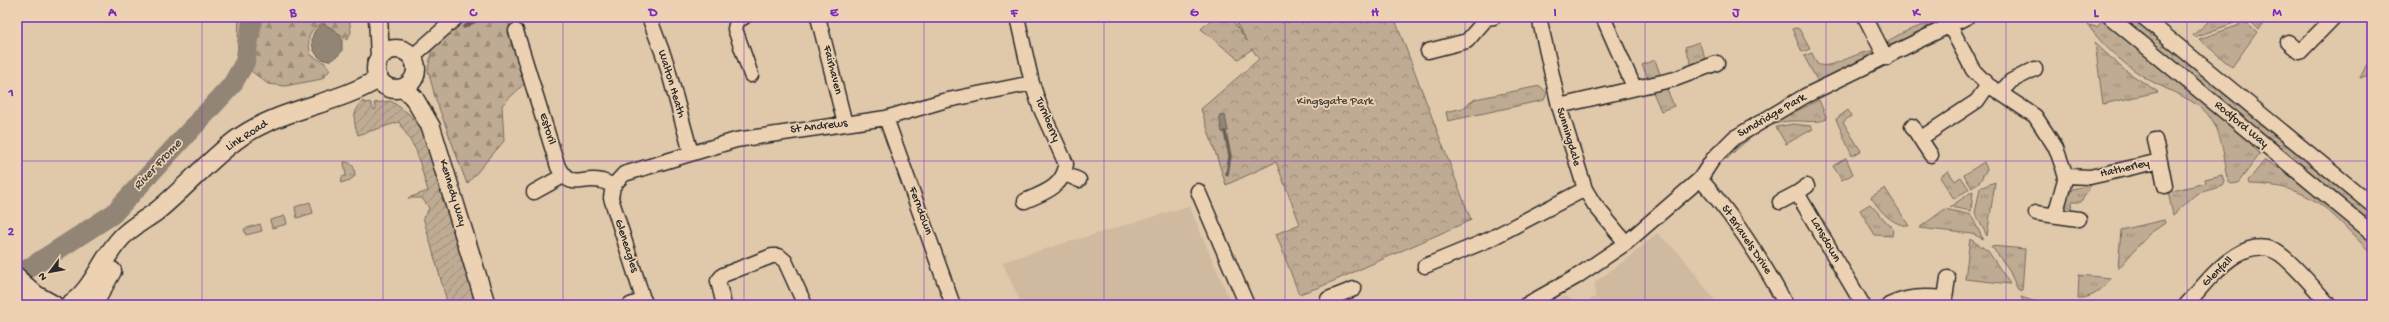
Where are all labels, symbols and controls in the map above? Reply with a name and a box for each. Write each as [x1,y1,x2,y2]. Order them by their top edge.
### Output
text: A [107,6,117,21]
text: B [289,6,298,21]
text: C [468,6,478,21]
text: D [648,6,658,21]
text: E [830,6,839,21]
text: F [1010,6,1019,21]
text: G [1190,6,1199,21]
text: H [1371,6,1379,21]
text: I [1553,6,1557,21]
text: J [1732,6,1741,21]
text: K [1911,6,1921,21]
text: L [2094,6,2100,21]
text: M [2272,6,2282,21]
street label: Fairhaven [819,43,845,96]
street label: Walton Heath [654,48,688,120]
text: 1 [7,86,14,101]
street label: Sundridge Park [1735,90,1810,141]
street label: Turnberry [1031,95,1063,145]
park label: Kingsgate Park [1297,95,1375,109]
street label: Rodford Way [2211,98,2271,152]
street label: Sunningdale [1552,106,1584,169]
street label: Estoril [536,111,559,147]
street label: St Andrews [790,116,849,137]
street label: Link Road [223,117,271,155]
water label: River Frome [131,136,186,193]
street label: Hatherley [2099,157,2151,181]
street label: Kennedy Way [435,158,469,228]
street label: Ferndown [904,184,935,237]
street label: St Briavels Drive [1718,203,1775,278]
street label: Lansdown [1807,215,1844,265]
street label: Gleneagles [611,218,641,275]
text: 2 [8,225,15,240]
north arrow [30,252,70,292]
street label: Glenfall [2200,254,2237,290]
text: N [36,270,50,282]

